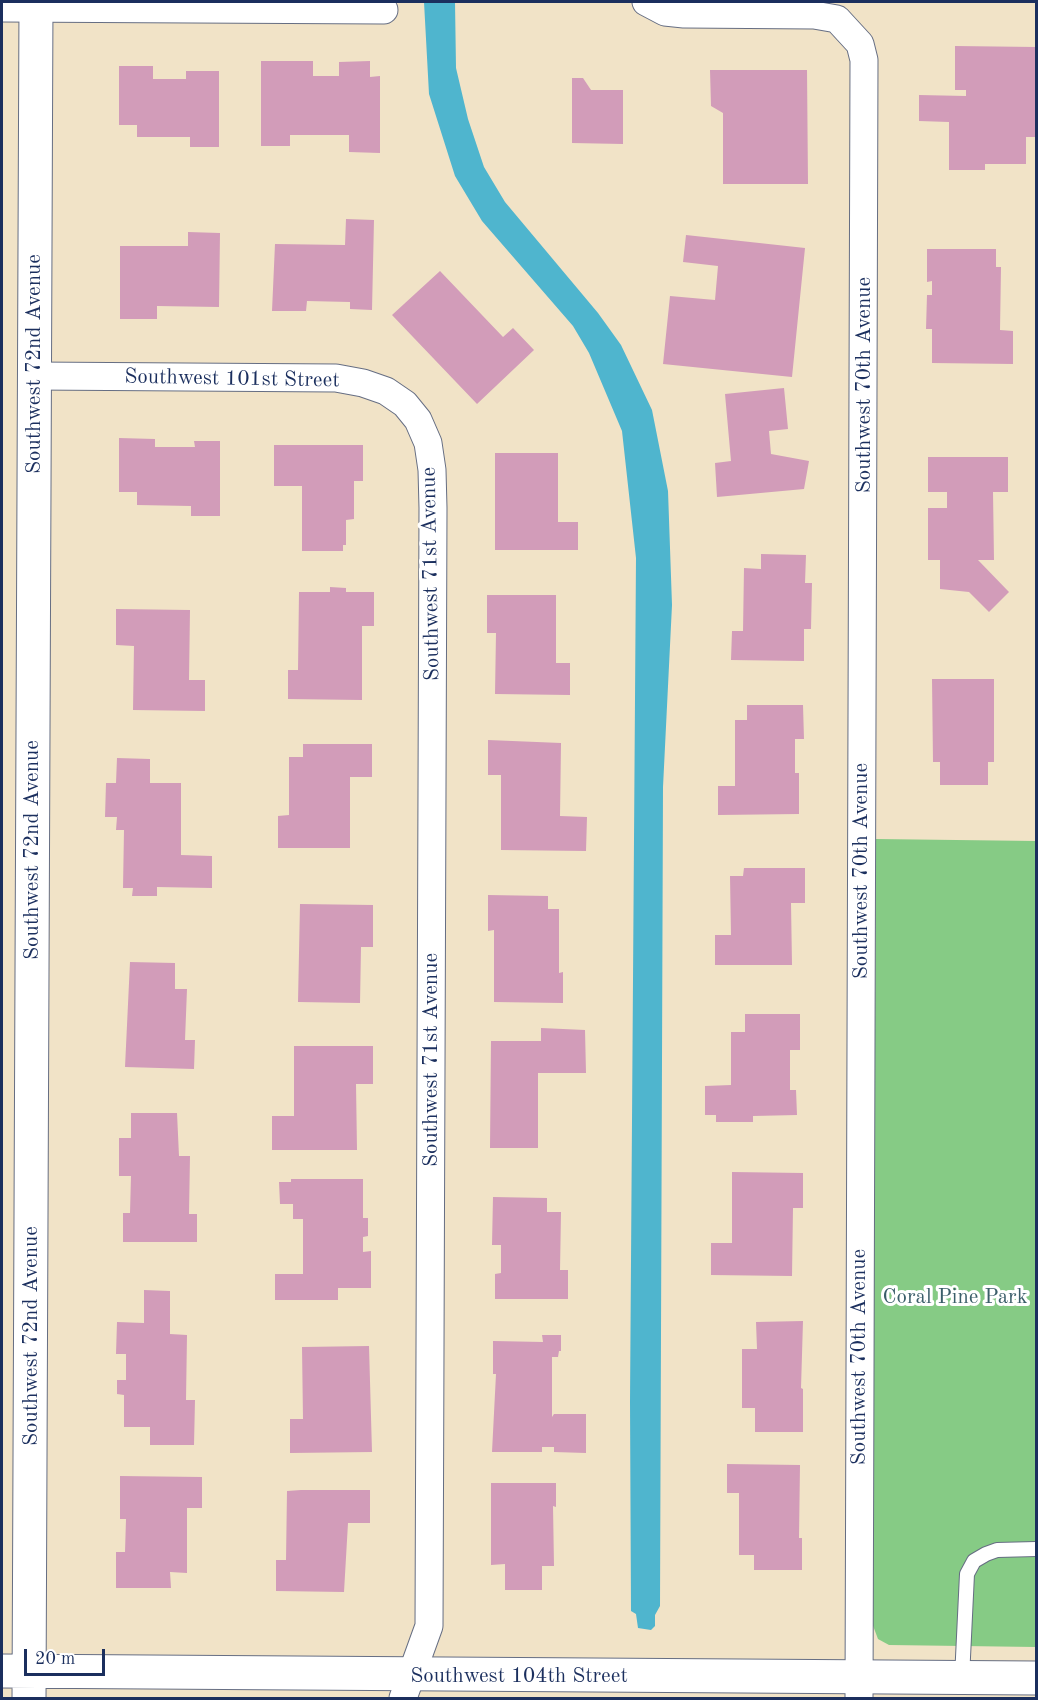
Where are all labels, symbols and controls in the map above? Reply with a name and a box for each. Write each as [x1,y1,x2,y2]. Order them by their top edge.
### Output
street label: Southwest 72nd Avenue [21,254,47,474]
street label: Southwest 70th Avenue [851,277,877,493]
street label: Southwest 101st Street [124,365,340,393]
street label: Southwest 71st Avenue [417,467,445,681]
street label: Southwest 72nd Avenue [19,740,45,960]
street label: Southwest 70th Avenue [848,763,874,979]
street label: Southwest 71st Avenue [418,953,444,1167]
street label: Southwest 72nd Avenue [18,1226,44,1446]
street label: Southwest 70th Avenue [846,1249,872,1465]
park label: Coral Pine Park [882,1284,1028,1310]
scale bar [27,1637,108,1675]
text: 20 m [35,1650,75,1668]
street label: Southwest 104th Street [410,1663,628,1689]

